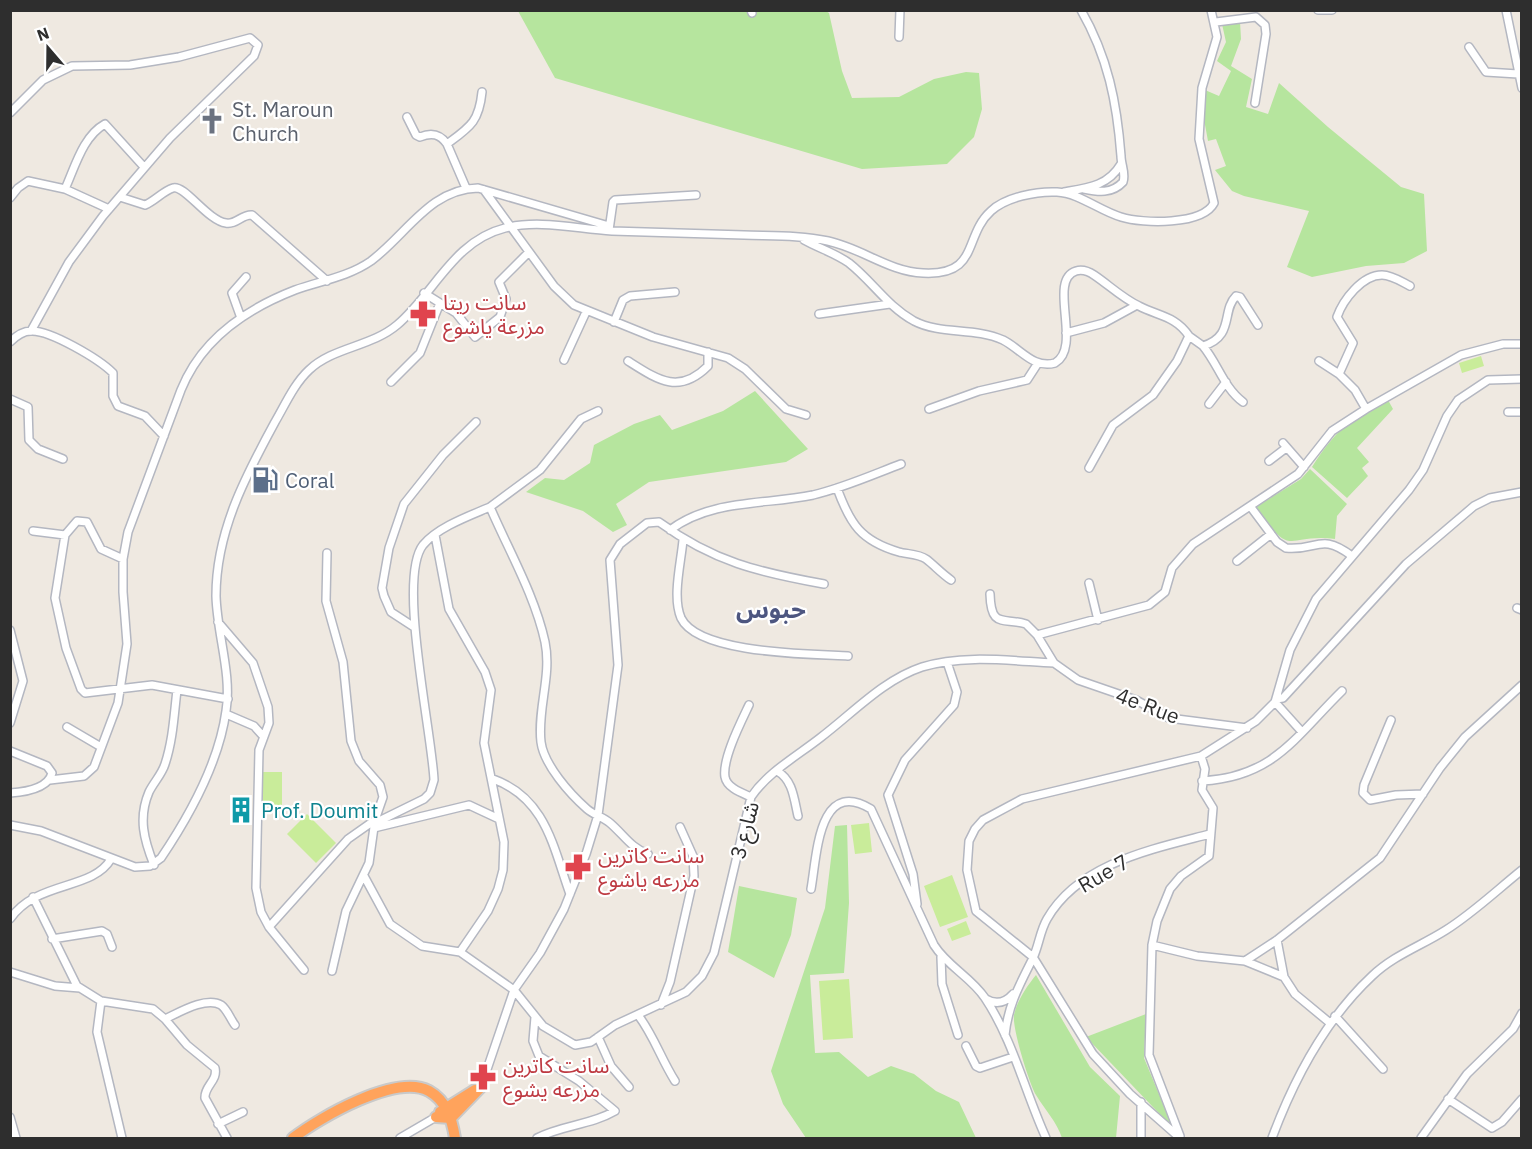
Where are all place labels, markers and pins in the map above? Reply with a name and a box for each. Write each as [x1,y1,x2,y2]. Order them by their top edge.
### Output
place label: St. Maroun Church [232,95,334,147]
church icon: St. Maroun Church [197,106,227,136]
place label: سانت ريتا مزرعة ياشوع [443,288,545,342]
pharmacy icon: سانت ريتا مزرعة ياشوع [408,299,438,329]
fuel station icon: Coral [250,465,280,495]
place label: Coral [285,466,335,494]
building icon: Prof. Doumit [226,795,256,825]
place label: Prof. Doumit [261,796,378,824]
place label: سانت كاترين مزرعه ياشوع [598,841,704,895]
pharmacy icon: سانت كاترين مزرعه ياشوع [563,852,593,882]
place label: سانت كاترين مزرعه يشوع [503,1051,609,1105]
pharmacy icon: سانت كاترين مزرعه يشوع [468,1062,498,1092]

